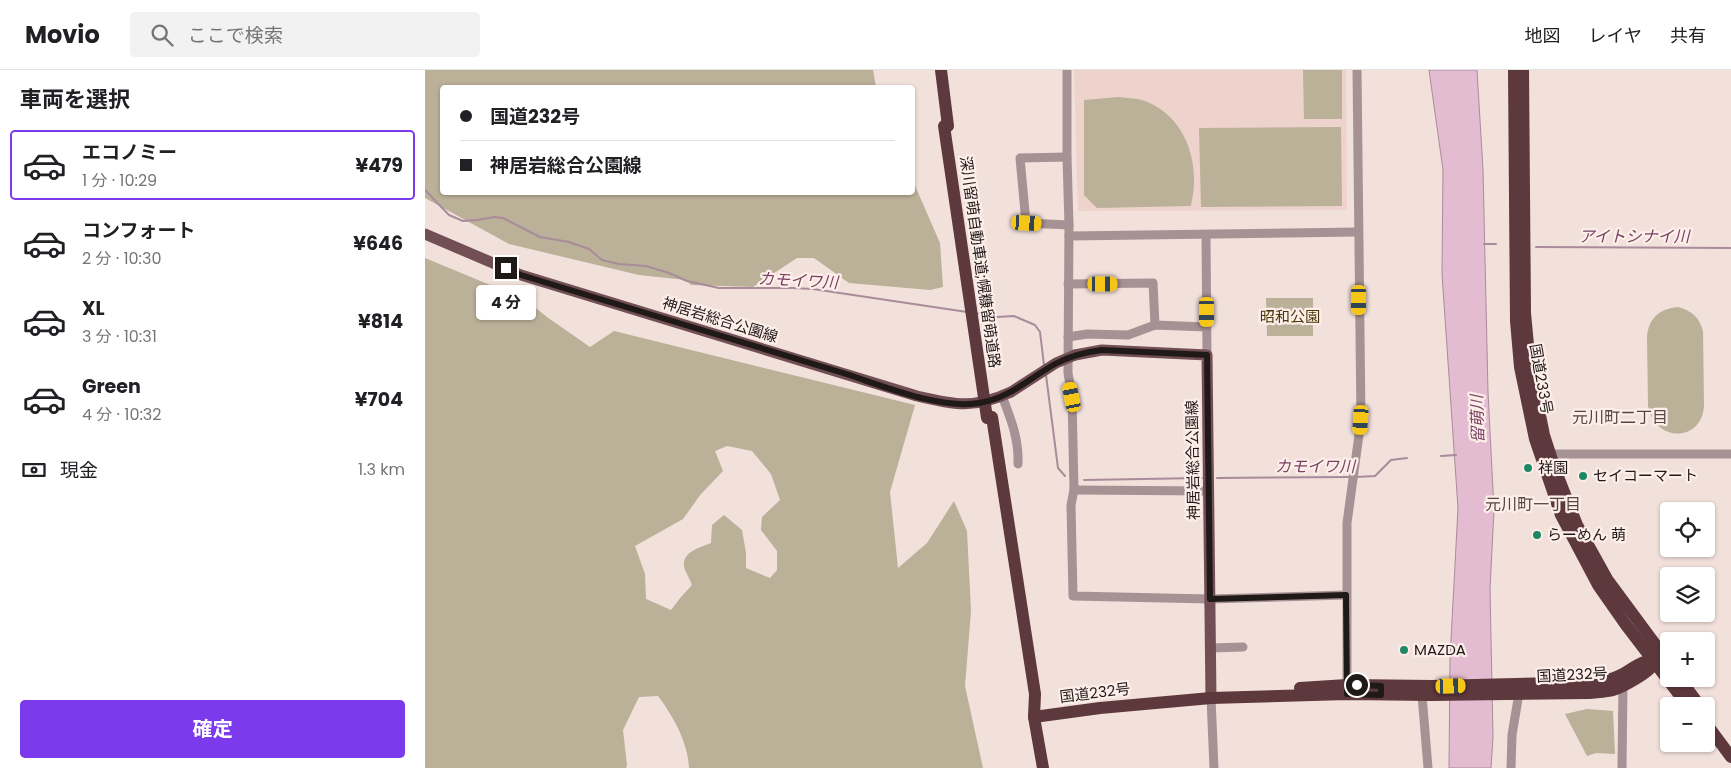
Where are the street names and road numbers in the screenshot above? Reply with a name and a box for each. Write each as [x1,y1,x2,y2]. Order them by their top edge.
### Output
street label: 深川留萌自動車道;幌糠留萌道路 [955,155,1006,369]
street label: 神居岩総合公園線 [660,292,781,347]
street label: 国道233号 [1525,342,1558,416]
street label: 神居岩総合公園線 [1181,400,1204,520]
street label: 国道232号 [1536,662,1608,687]
street label: 国道232号 [1058,678,1132,707]

